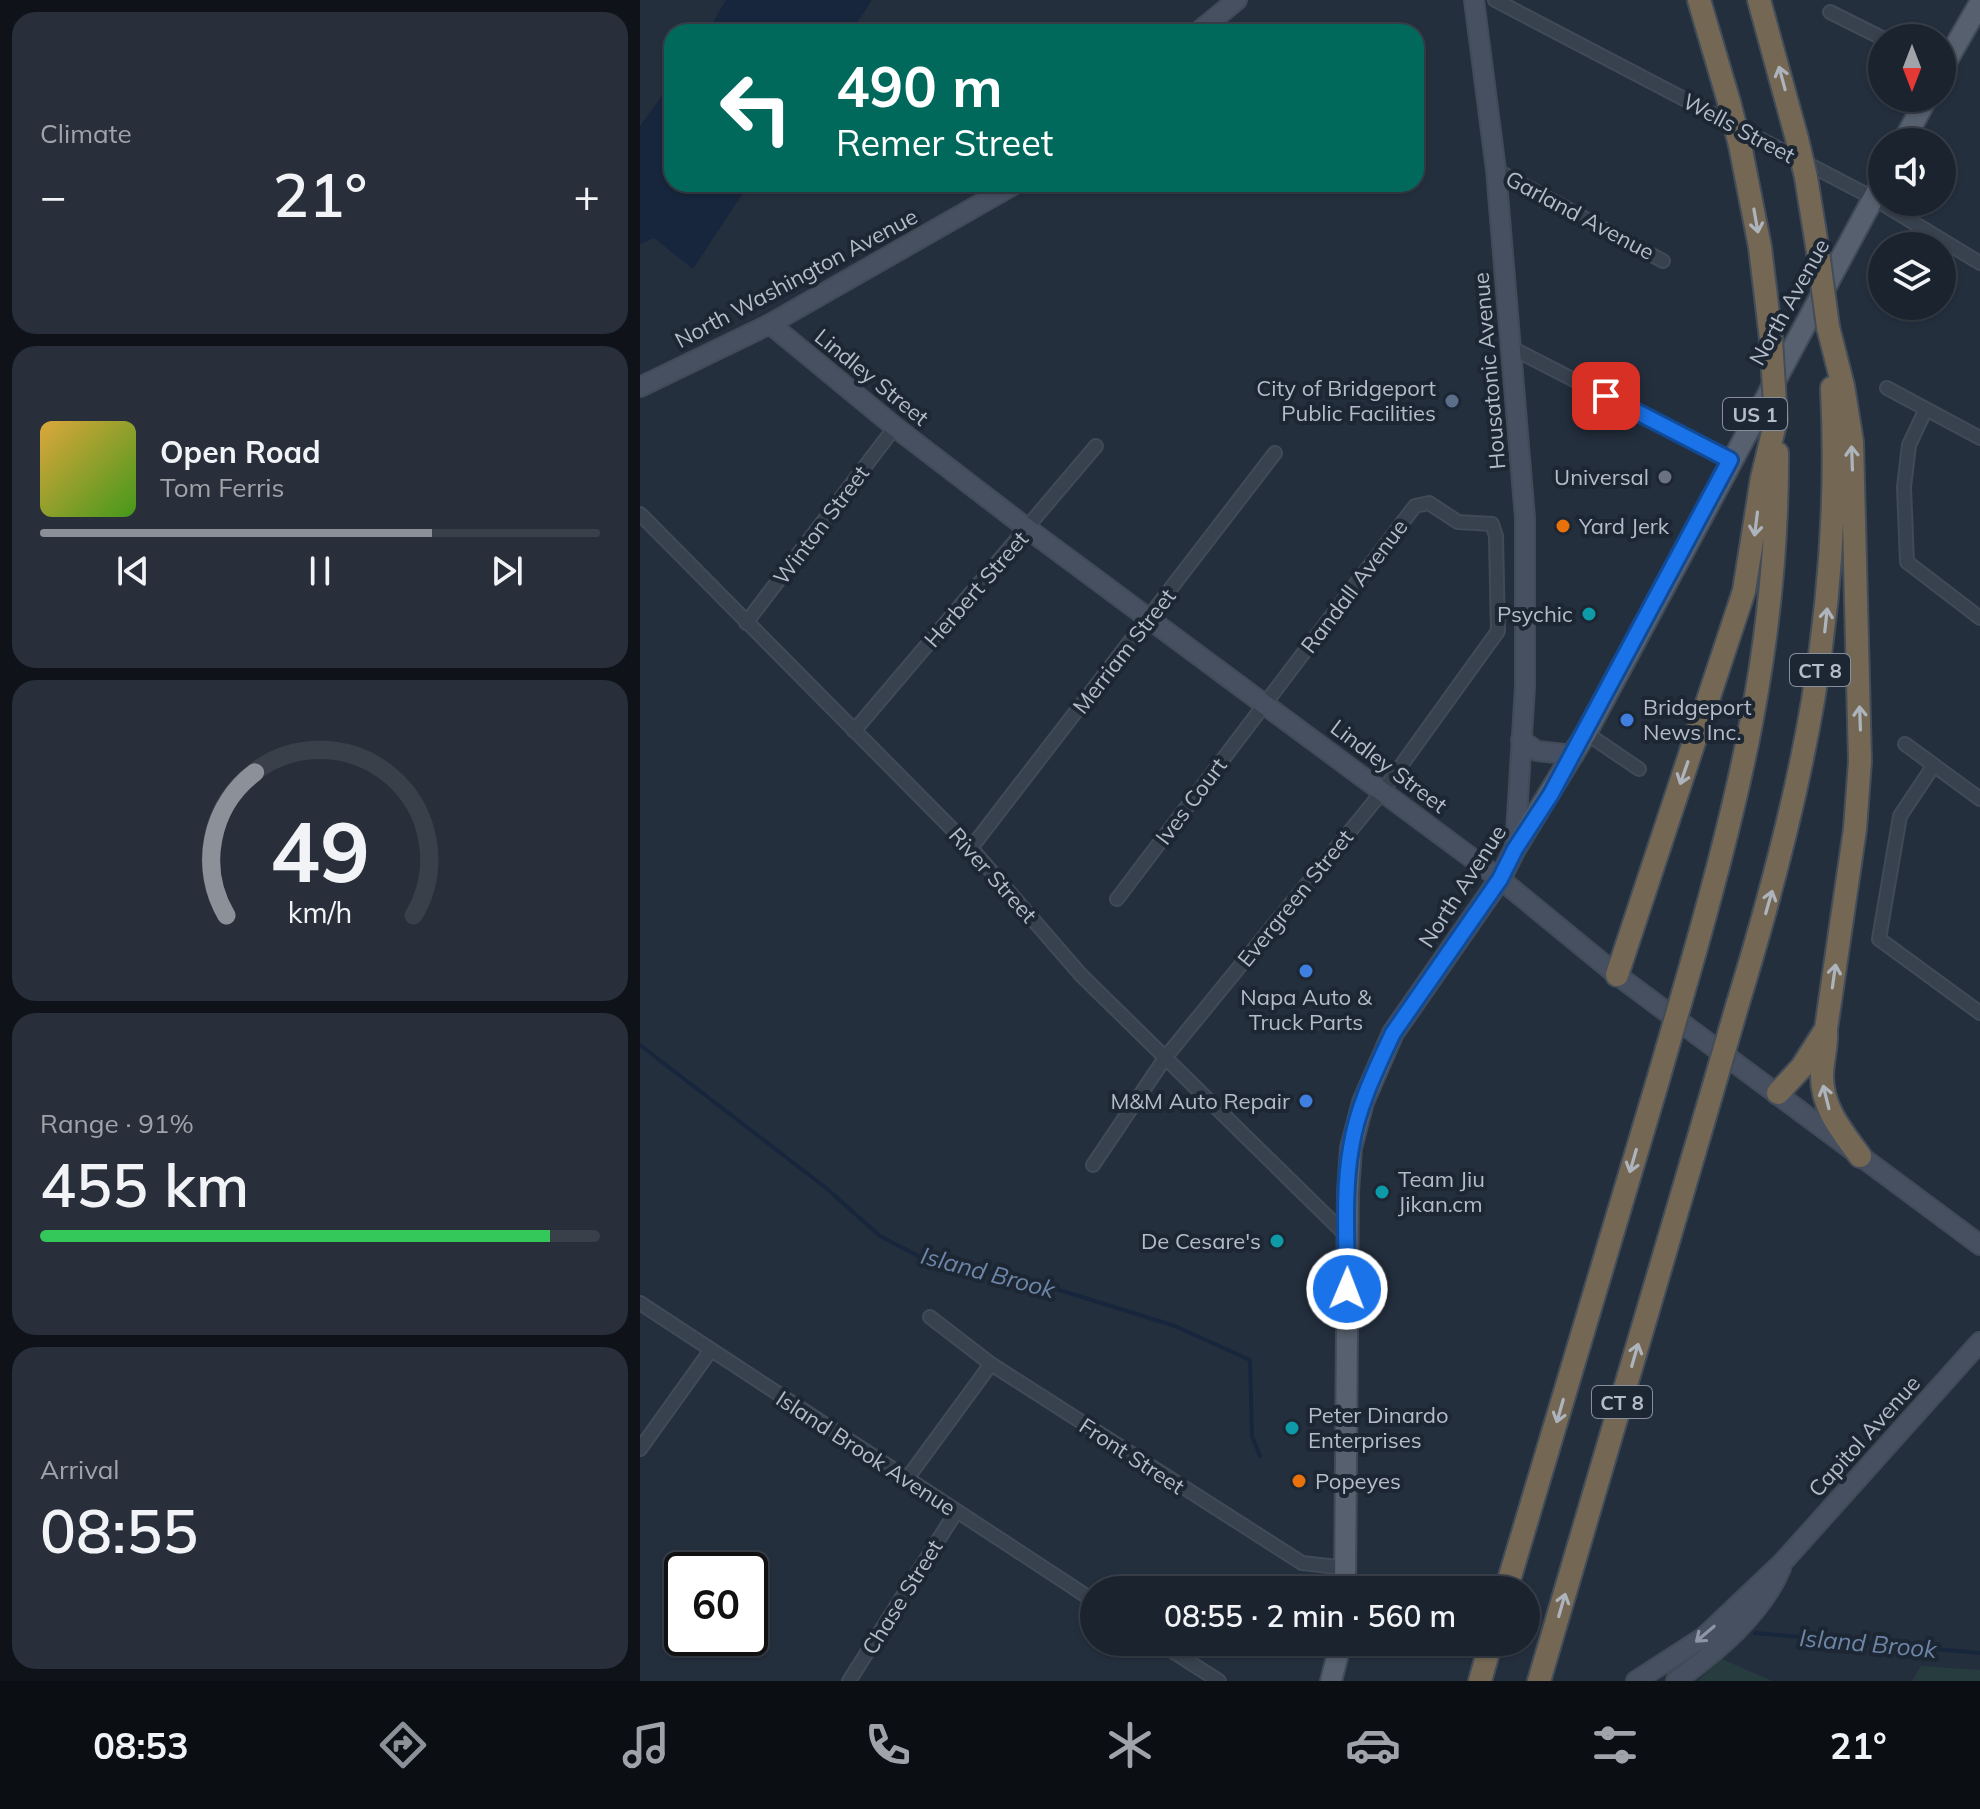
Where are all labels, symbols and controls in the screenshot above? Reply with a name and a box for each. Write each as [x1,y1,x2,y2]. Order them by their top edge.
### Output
north arrow [1868,24,1956,112]
map controls [1868,24,1956,320]
text: 490 m [836,51,1003,121]
icon: left [704,56,808,160]
one-way arrow [1773,65,1788,91]
street label: Wells Street [1678,87,1800,169]
text: Climate [40,117,132,150]
text: Remer Street [836,120,1053,165]
button: sound [1868,128,1956,216]
text: 21° [273,157,367,232]
street label: Garland Avenue [1501,164,1659,266]
text: − [40,168,66,223]
text: + [574,168,600,223]
street label: North Washington Avenue [670,202,922,354]
one-way arrow [1749,208,1764,233]
button: layers [1868,232,1956,320]
street label: North Avenue [1743,234,1835,370]
street label: Housatonic Avenue [1466,271,1512,471]
street label: Lindley Street [809,322,935,432]
pin [1572,362,1640,430]
place label: City of Bridgeport Public Facilities [1256,374,1436,427]
icon: arrive [1584,374,1628,418]
marker: City of Bridgeport Public Facilities [1443,392,1461,410]
road number: US 1 [1723,398,1787,430]
text: Open Road [160,433,321,471]
one-way arrow [1845,445,1860,472]
street label: Winton Street [767,460,875,590]
place label: Universal [1554,463,1649,491]
marker: Universal [1656,468,1674,486]
text: Tom Ferris [160,471,284,504]
one-way arrow [1748,511,1763,536]
place label: Yard Jerk [1578,512,1670,540]
street label: Randall Avenue [1295,513,1413,659]
marker: Yard Jerk [1554,517,1572,535]
street label: Herbert Street [918,525,1034,653]
icon: previous [111,549,155,593]
icon: pause [298,549,342,593]
icon: next [485,549,529,593]
street label: Merriam Street [1066,583,1182,719]
place label: Psychic [1497,600,1573,628]
marker: Psychic [1580,605,1598,623]
one-way arrow [1819,607,1834,634]
road number: CT 8 [1790,654,1850,686]
place label: Bridgeport News Inc. [1643,693,1752,746]
one-way arrow [1852,705,1867,732]
marker: Bridgeport News Inc. [1618,711,1636,729]
street label: Lindley Street [1325,713,1453,819]
street label: Ives Court [1149,752,1233,850]
one-way arrow [1676,761,1691,786]
text: 49 [270,798,370,903]
street label: North Avenue [1412,819,1512,953]
street label: River Street [943,822,1043,929]
street label: Evergreen Street [1231,823,1359,972]
one-way arrow [1762,889,1777,915]
text: km/h [288,895,352,931]
marker: Napa Auto & Truck Parts [1297,962,1315,980]
one-way arrow [1827,964,1842,989]
place label: Napa Auto & Truck Parts [1240,983,1373,1036]
one-way arrow [1817,1085,1832,1111]
place label: M&M Auto Repair [1110,1087,1290,1115]
marker: M&M Auto Repair [1297,1092,1315,1110]
text: Range · 91% [40,1107,194,1140]
text: 455 km [40,1147,249,1222]
one-way arrow [1625,1148,1640,1174]
place label: Team Jiu Jikan.cm [1398,1165,1485,1218]
marker: Team Jiu Jikan.cm [1373,1183,1391,1201]
place label: De Cesare's [1141,1227,1261,1255]
marker: De Cesare's [1268,1232,1286,1250]
water label: Island Brook [918,1240,1059,1304]
position arrow [1305,1247,1389,1331]
one-way arrow [1628,1343,1643,1369]
street label: Capitol Avenue [1802,1369,1926,1503]
street label: Island Brook Avenue [771,1384,961,1522]
road number: CT 8 [1592,1386,1652,1418]
one-way arrow [1552,1397,1567,1423]
place label: Peter Dinardo Enterprises [1308,1401,1448,1454]
street label: Front Street [1074,1412,1190,1501]
marker: Peter Dinardo Enterprises [1283,1419,1301,1437]
text: Arrival [40,1453,120,1486]
place label: Popeyes [1315,1467,1401,1495]
marker: Popeyes [1290,1472,1308,1490]
text: 08:55 [40,1493,198,1568]
street label: Chase Street [856,1534,949,1660]
speed limit sign: 60 [664,1552,768,1656]
one-way arrow [1555,1592,1570,1618]
text: 08:55 · 2 min · 560 m [1164,1597,1456,1635]
water label: Island Brook [1798,1622,1938,1664]
one-way arrow [1695,1625,1716,1643]
icon: directions [375,1717,431,1773]
icon: music [618,1717,674,1773]
icon: phone [860,1717,916,1773]
icon: climate [1102,1717,1158,1773]
icon: car [1345,1717,1401,1773]
icon: filters [1587,1717,1643,1773]
text: 08:53 [93,1723,189,1768]
text: 21° [1830,1723,1887,1768]

